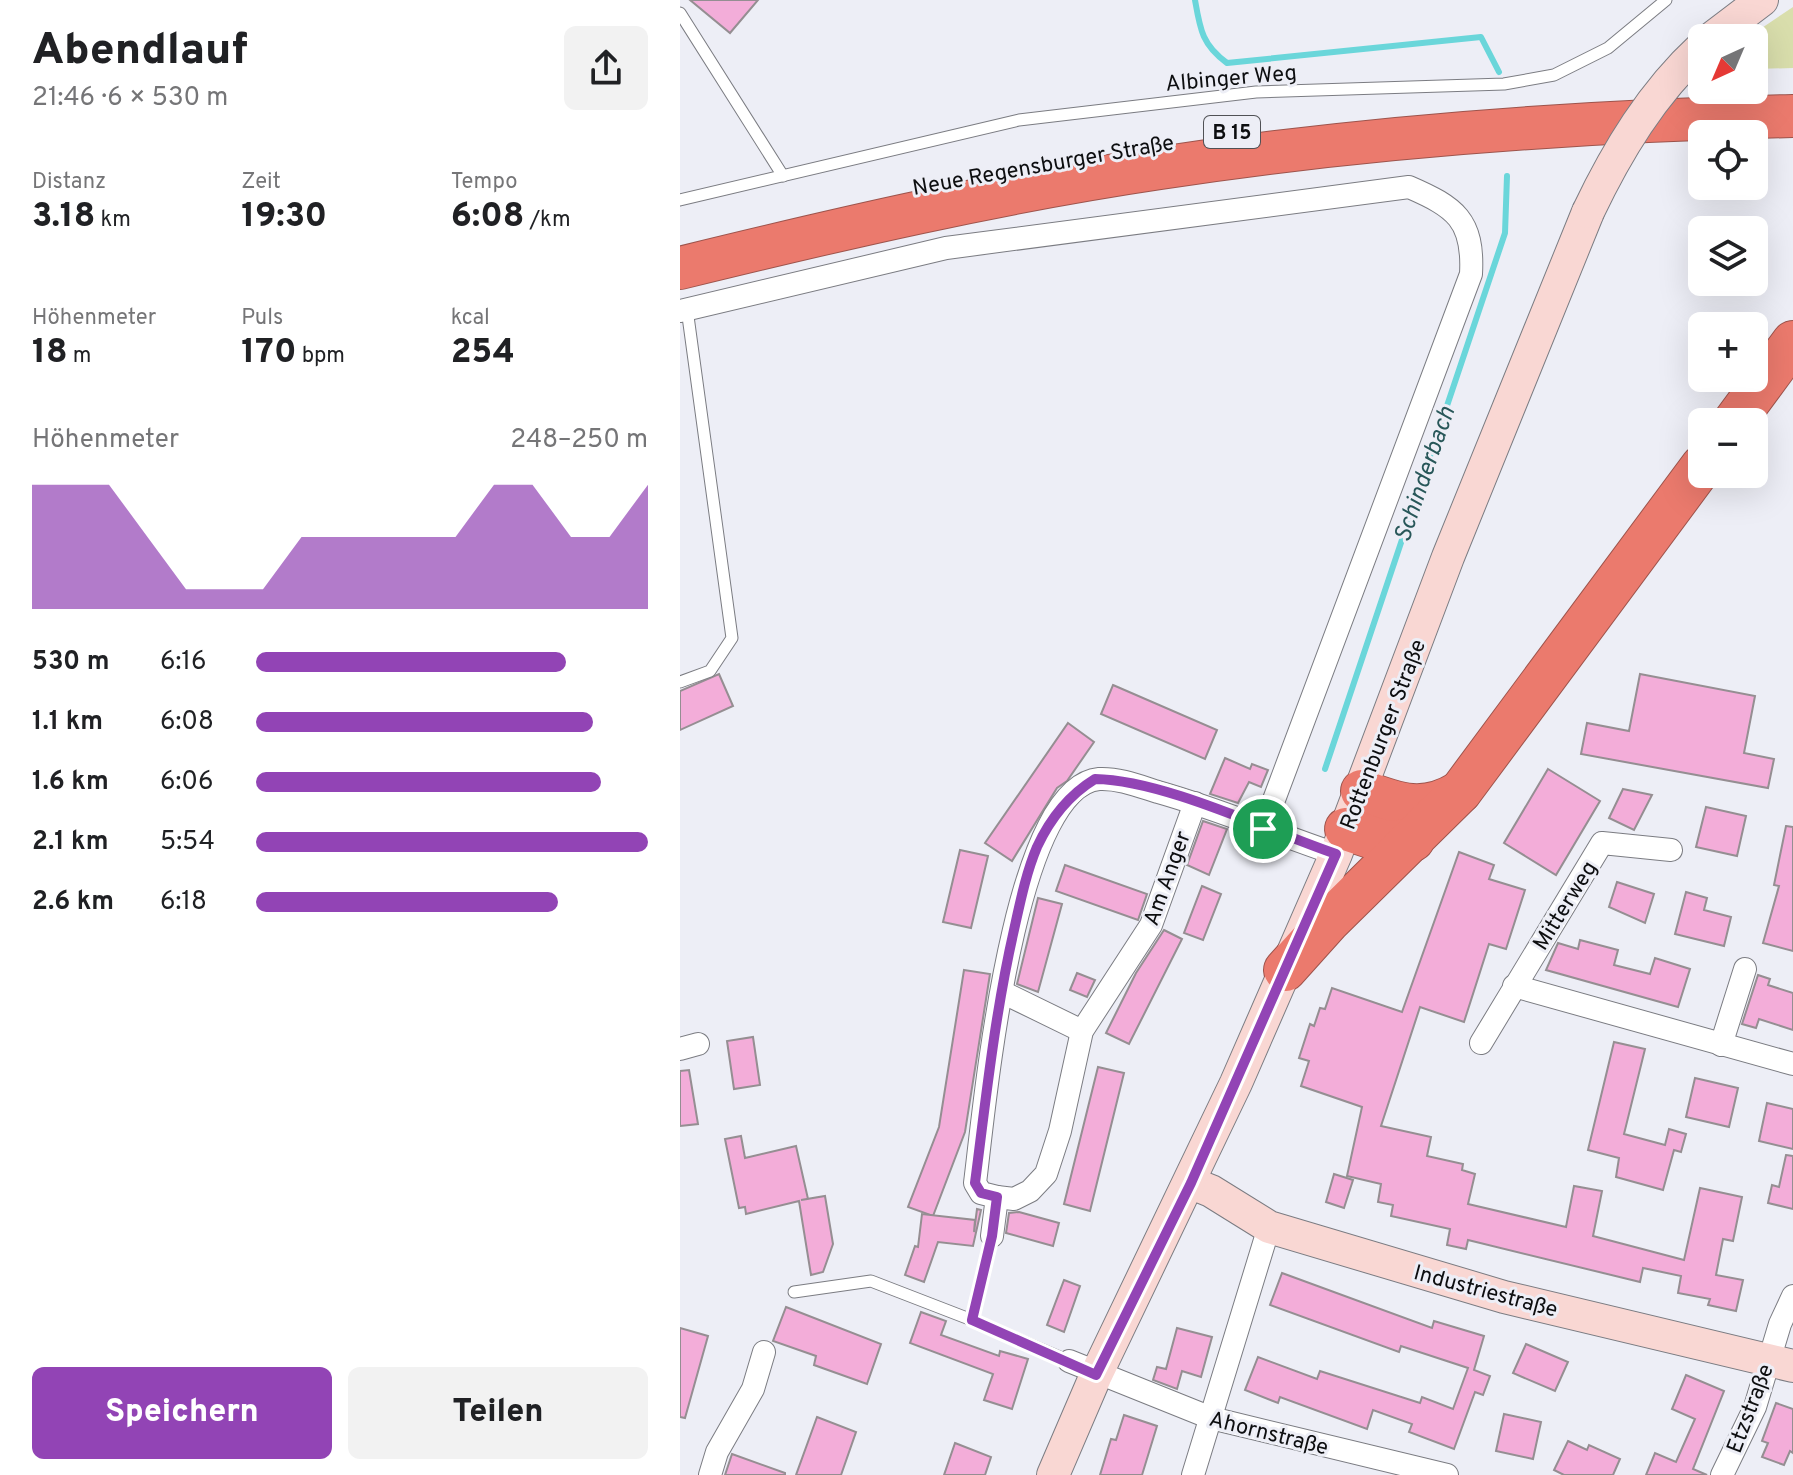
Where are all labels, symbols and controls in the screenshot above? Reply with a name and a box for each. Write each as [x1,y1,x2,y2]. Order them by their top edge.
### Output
text: Abendlauf [32,24,248,80]
north arrow [1688,24,1768,104]
map controls [1688,24,1768,488]
button: share [564,26,648,110]
street label: Albinger Weg [1164,60,1298,99]
text: 21:46 · 6 × 530 m [32,82,228,115]
road number: B 15 [1204,116,1260,148]
button: locate [1688,120,1768,200]
street label: Neue Regensburger Straße [911,130,1176,203]
text: Distanz [32,169,106,196]
text: Zeit [241,169,281,196]
text: Tempo [451,169,518,196]
text: 3.18 [32,196,95,239]
text: 19:30 [241,196,327,239]
text: 6:08 [451,196,524,239]
text: km [95,207,131,234]
text: /km [524,207,571,234]
button: layers [1688,216,1768,296]
text: Höhenmeter [32,305,156,332]
text: Puls [241,305,283,332]
text: kcal [451,305,490,332]
button: + [1688,312,1768,392]
text: 18 [32,332,68,375]
text: 170 [241,332,297,375]
text: 254 [451,332,515,375]
text: m [68,343,91,370]
text: bpm [297,343,345,370]
water label: Schinderbach [1389,403,1463,547]
button: − [1688,408,1768,488]
text: Höhenmeter [32,424,179,457]
text: 248–250 m [510,424,648,457]
street label: Rottenburger Straße [1336,636,1433,834]
text: 530 m [32,646,109,679]
text: 6:16 [160,646,207,679]
text: 1.1 km [32,706,103,739]
text: 6:08 [160,706,214,739]
text: 1.6 km [32,766,109,799]
text: 6:06 [160,766,214,799]
pin [1229,795,1297,863]
icon: arrive [1241,807,1285,851]
text: 2.1 km [32,826,108,859]
text: 5:54 [160,826,215,859]
street label: Am Anger [1139,828,1198,930]
street label: Mitterweg [1528,857,1604,956]
text: 2.6 km [32,886,114,919]
text: 6:18 [160,886,207,919]
street label: Industriestraße [1410,1260,1560,1325]
street label: Etzstraße [1722,1361,1781,1457]
button: Speichern [32,1367,332,1459]
button: Teilen [348,1367,648,1459]
street label: Ahornstraße [1206,1407,1331,1462]

